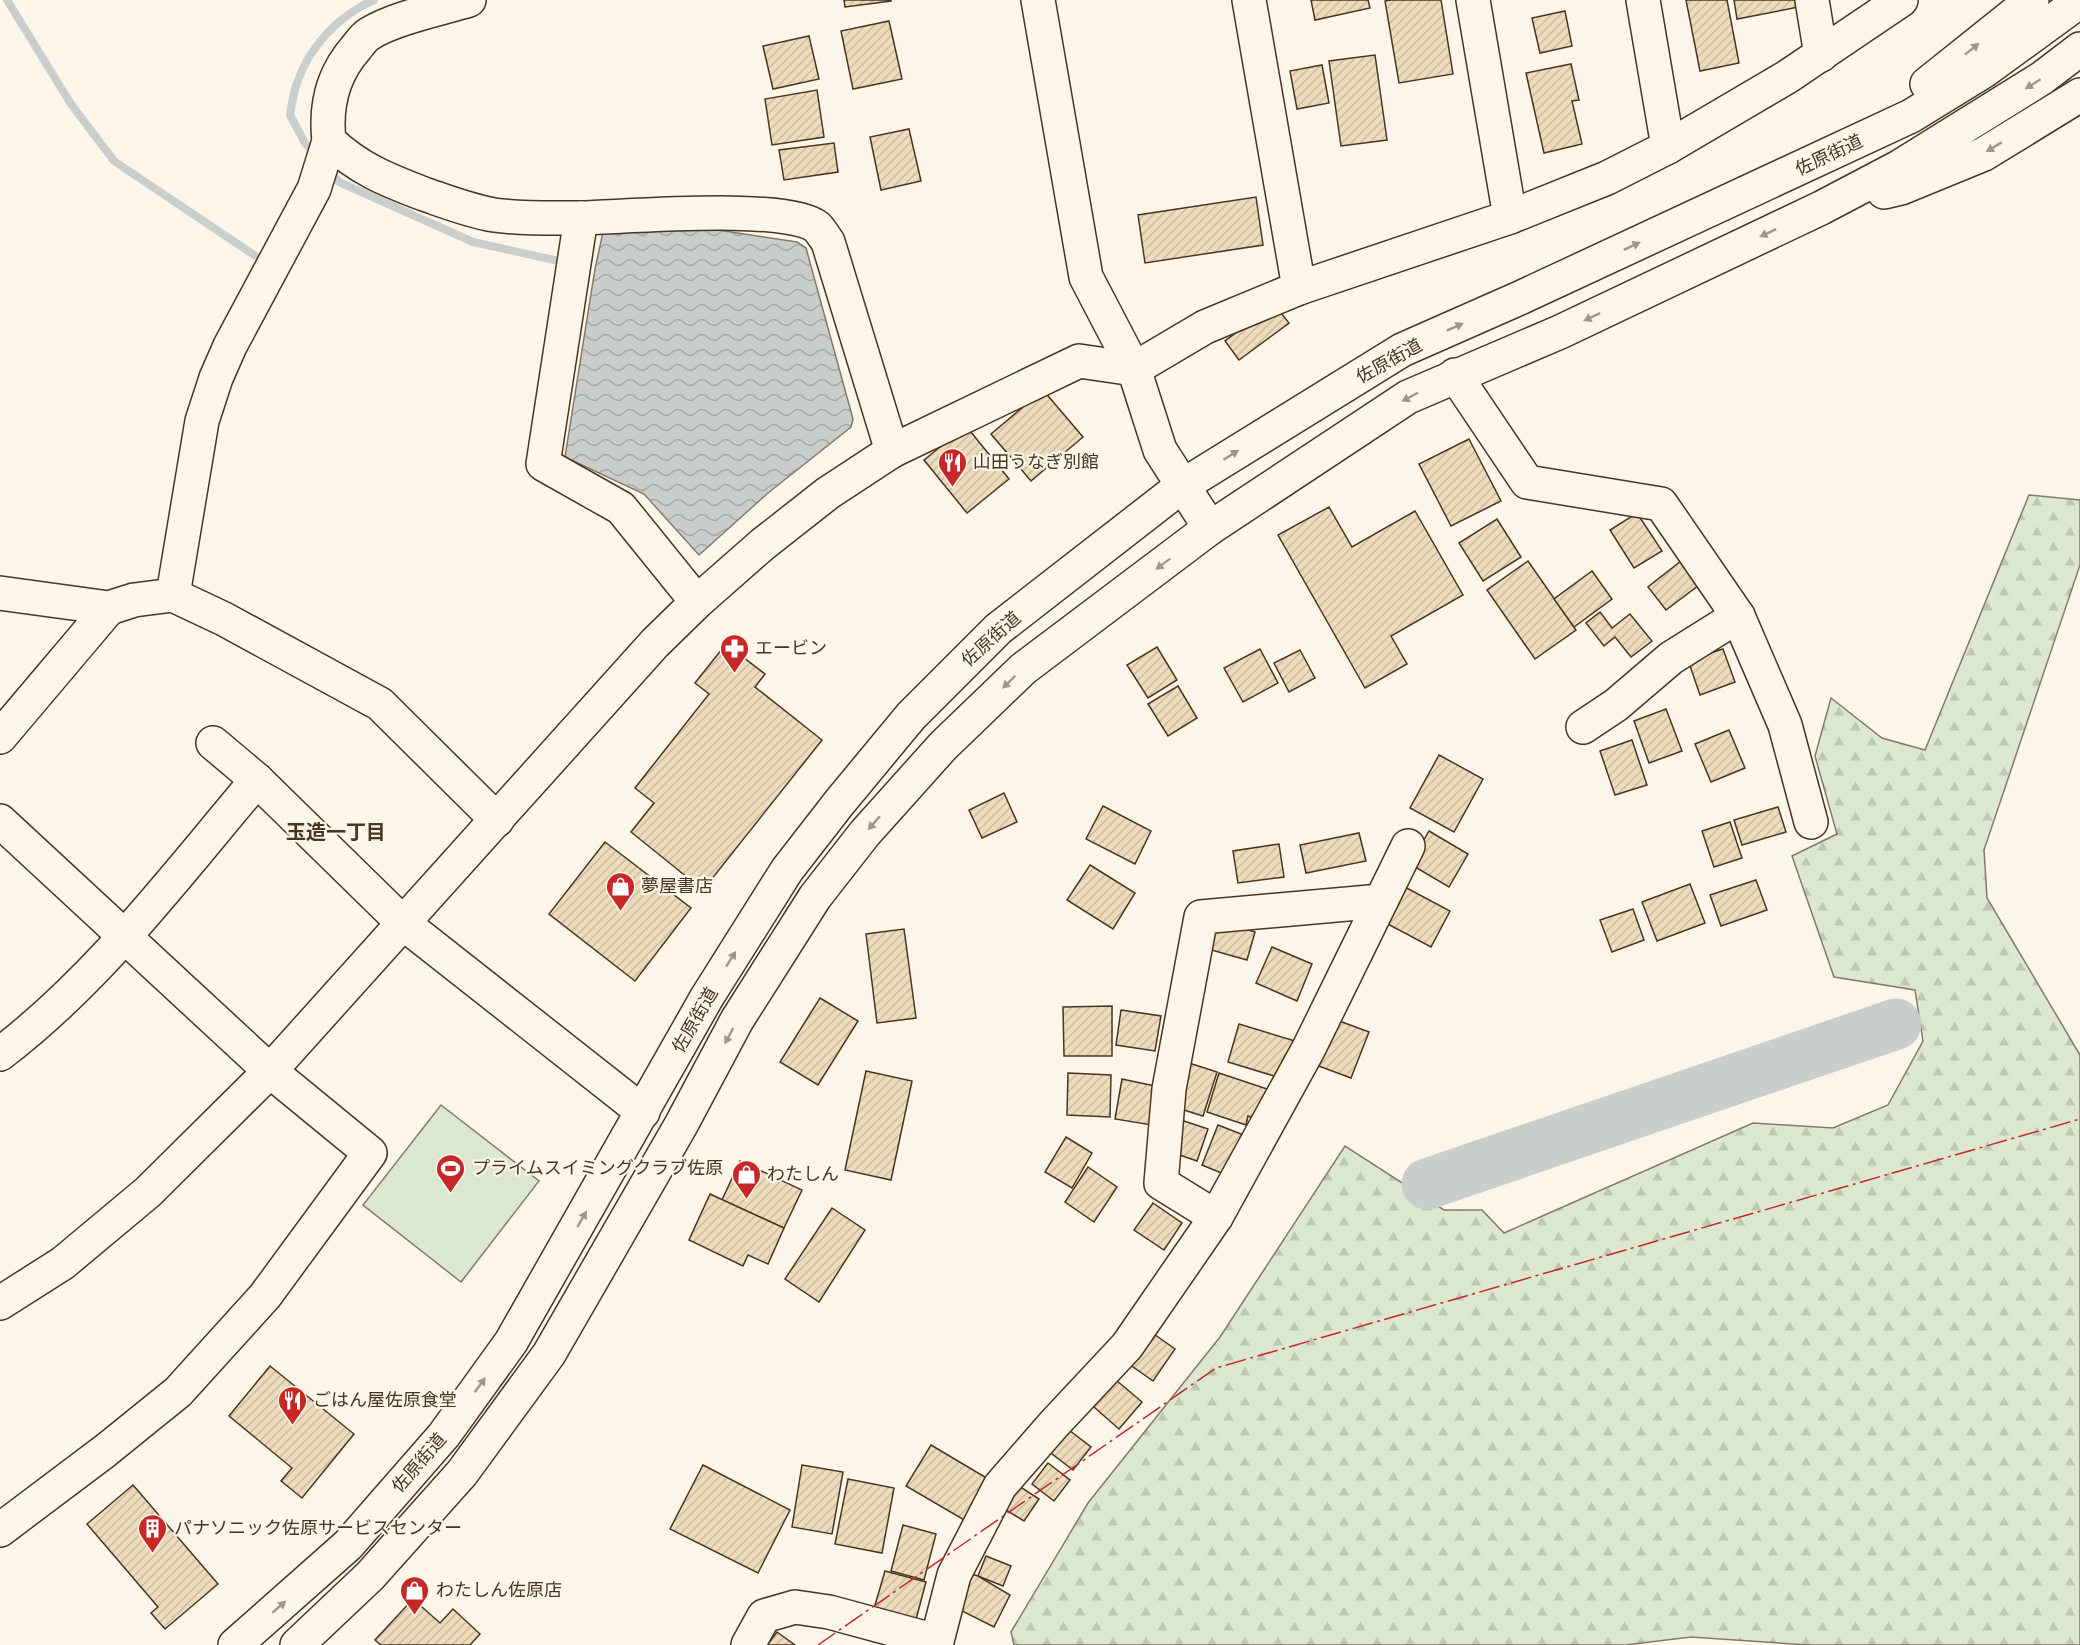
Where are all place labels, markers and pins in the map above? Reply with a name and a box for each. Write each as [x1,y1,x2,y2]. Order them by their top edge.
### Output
restaurant icon: 山田うなぎ別館 [936,446,968,488]
place label: 山田うなぎ別館 [973,451,1099,472]
pharmacy icon: エービン [718,632,750,674]
place label: エービン [755,637,827,658]
shop icon: 夢屋書店 [604,870,636,912]
place label: 夢屋書店 [641,875,713,896]
sports icon: プライムスイミングクラブ佐原 [435,1152,467,1194]
place label: プライムスイミングクラブ佐原 [472,1157,723,1178]
shop icon: わたしん [730,1158,762,1200]
place label: わたしん [767,1163,839,1184]
restaurant icon: ごはん屋佐原食堂 [276,1384,308,1426]
place label: ごはん屋佐原食堂 [313,1389,457,1410]
building icon: パナソニック佐原サービスセンター [137,1512,169,1554]
place label: パナソニック佐原サービスセンター [174,1517,462,1538]
shop icon: わたしん佐原店 [399,1574,431,1616]
place label: わたしん佐原店 [436,1579,562,1600]

